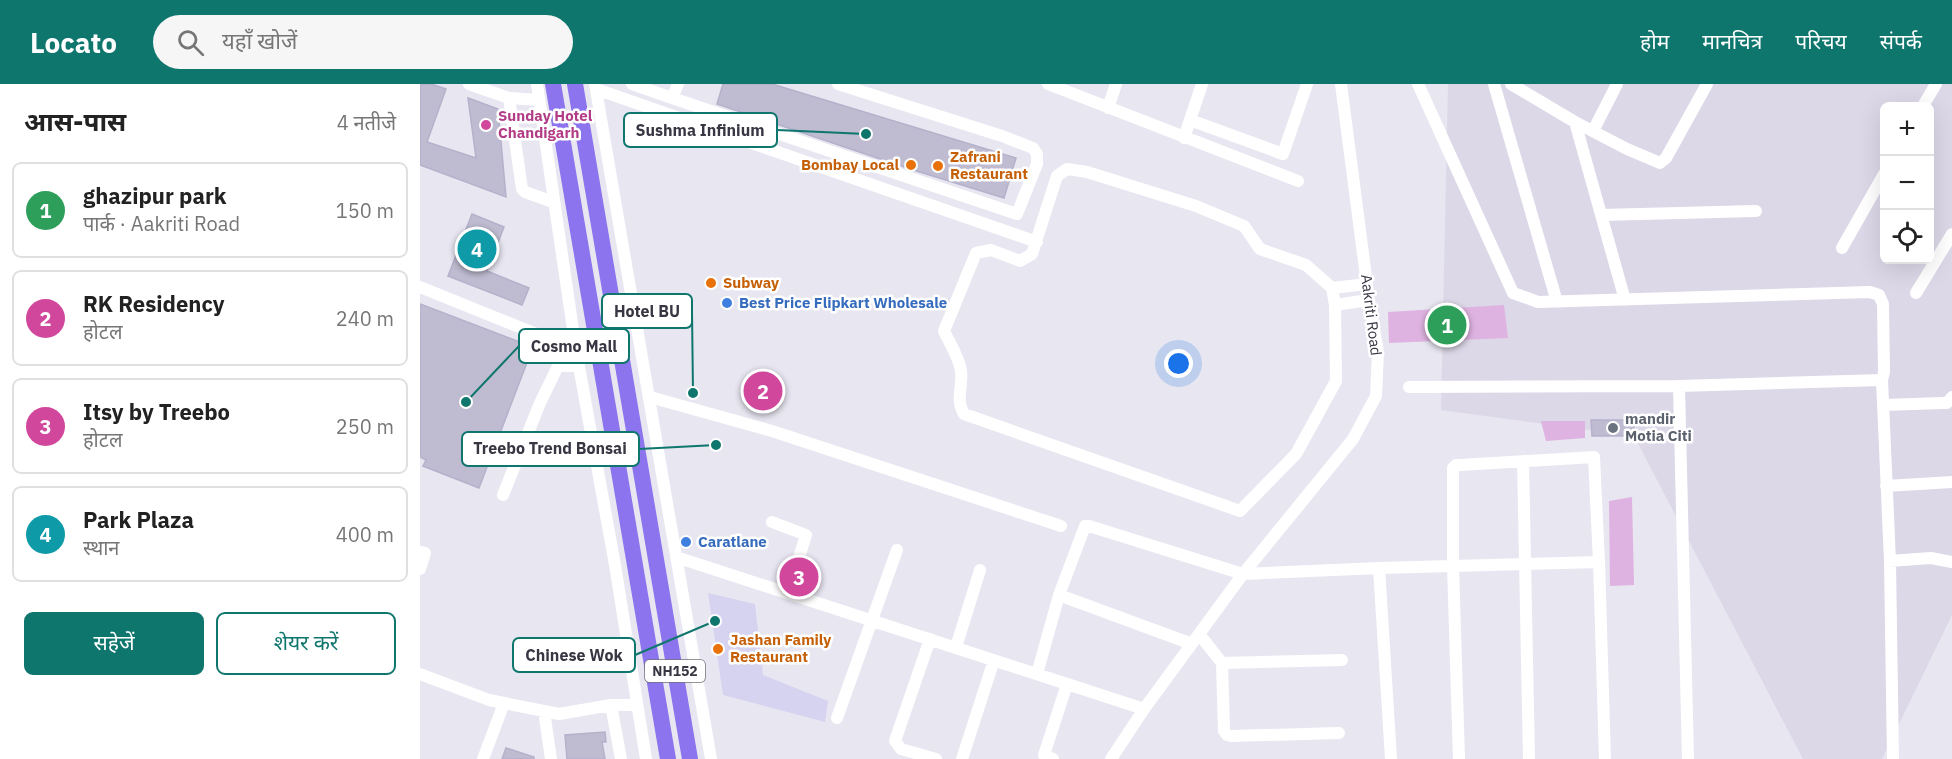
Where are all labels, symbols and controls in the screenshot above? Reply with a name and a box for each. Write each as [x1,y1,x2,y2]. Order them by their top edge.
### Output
search box [153,15,573,69]
text: Locato [30,24,117,61]
icon: search [174,26,207,59]
text: यहाँ खोजें [222,26,297,55]
text: होम [1640,27,1669,55]
text: मानचित्र [1702,27,1762,55]
text: परिचय [1795,27,1847,55]
text: संपर्क [1880,27,1922,55]
map controls [1880,102,1934,264]
button: + [1880,102,1934,156]
text: आस-पास [24,104,126,138]
place label: Sunday Hotel Chandigarh [498,106,593,142]
text: 4 नतीजे [337,109,396,136]
callout: Sushma Infinium [624,113,777,147]
marker: Sunday Hotel Chandigarh [479,118,493,132]
text: Sushma Infinium [635,120,765,140]
place label: Zafrani Restaurant [950,147,1028,183]
place label: Bombay Local [801,155,899,174]
button: − [1880,156,1934,210]
marker: Bombay Local [904,158,918,172]
marker: Zafrani Restaurant [931,159,945,173]
text: ghazipur park [83,181,227,210]
text: 1 [40,197,52,224]
text: 150 m [336,197,394,224]
text: पार्क · Aakriti Road [83,210,240,237]
button: locate [1880,210,1934,264]
pin: 4 [458,226,496,272]
place label: Subway [723,273,779,292]
street label: Aakriti Road [1357,273,1386,357]
marker: Subway [704,276,718,290]
text: RK Residency [83,289,225,318]
place label: Best Price Flipkart Wholesale [739,293,947,312]
callout: Hotel BU [602,294,692,328]
marker: Best Price Flipkart Wholesale [720,296,734,310]
text: Hotel BU [614,301,680,321]
pin: 1 [1428,302,1466,348]
text: 2 [40,305,52,332]
text: 240 m [336,305,394,332]
text: होटल [83,318,122,345]
callout: Cosmo Mall [519,329,629,363]
text: Cosmo Mall [531,336,617,356]
your location [1164,349,1193,378]
pin: 2 [744,368,782,414]
text: Itsy by Treebo [83,397,230,426]
place label: mandir Motia Citi [1625,409,1692,445]
text: 3 [40,413,52,440]
text: 250 m [336,413,394,440]
marker: mandir Motia Citi [1606,421,1620,435]
text: होटल [83,426,122,453]
callout: Treebo Trend Bonsai [462,432,639,466]
text: Treebo Trend Bonsai [473,438,627,458]
text: Park Plaza [83,505,194,534]
text: 4 [40,521,52,548]
text: 400 m [336,521,394,548]
place label: Caratlane [698,532,767,551]
text: स्थान [83,534,119,561]
marker: Caratlane [679,535,693,549]
pin: 3 [780,554,818,600]
button: सहेजें [24,612,204,675]
button: शेयर करें [216,612,396,675]
place label: Jashan Family Restaurant [730,630,831,666]
callout: Chinese Wok [513,638,635,672]
marker: Jashan Family Restaurant [711,642,725,656]
text: Chinese Wok [525,645,623,665]
road number: NH152 [645,660,705,682]

